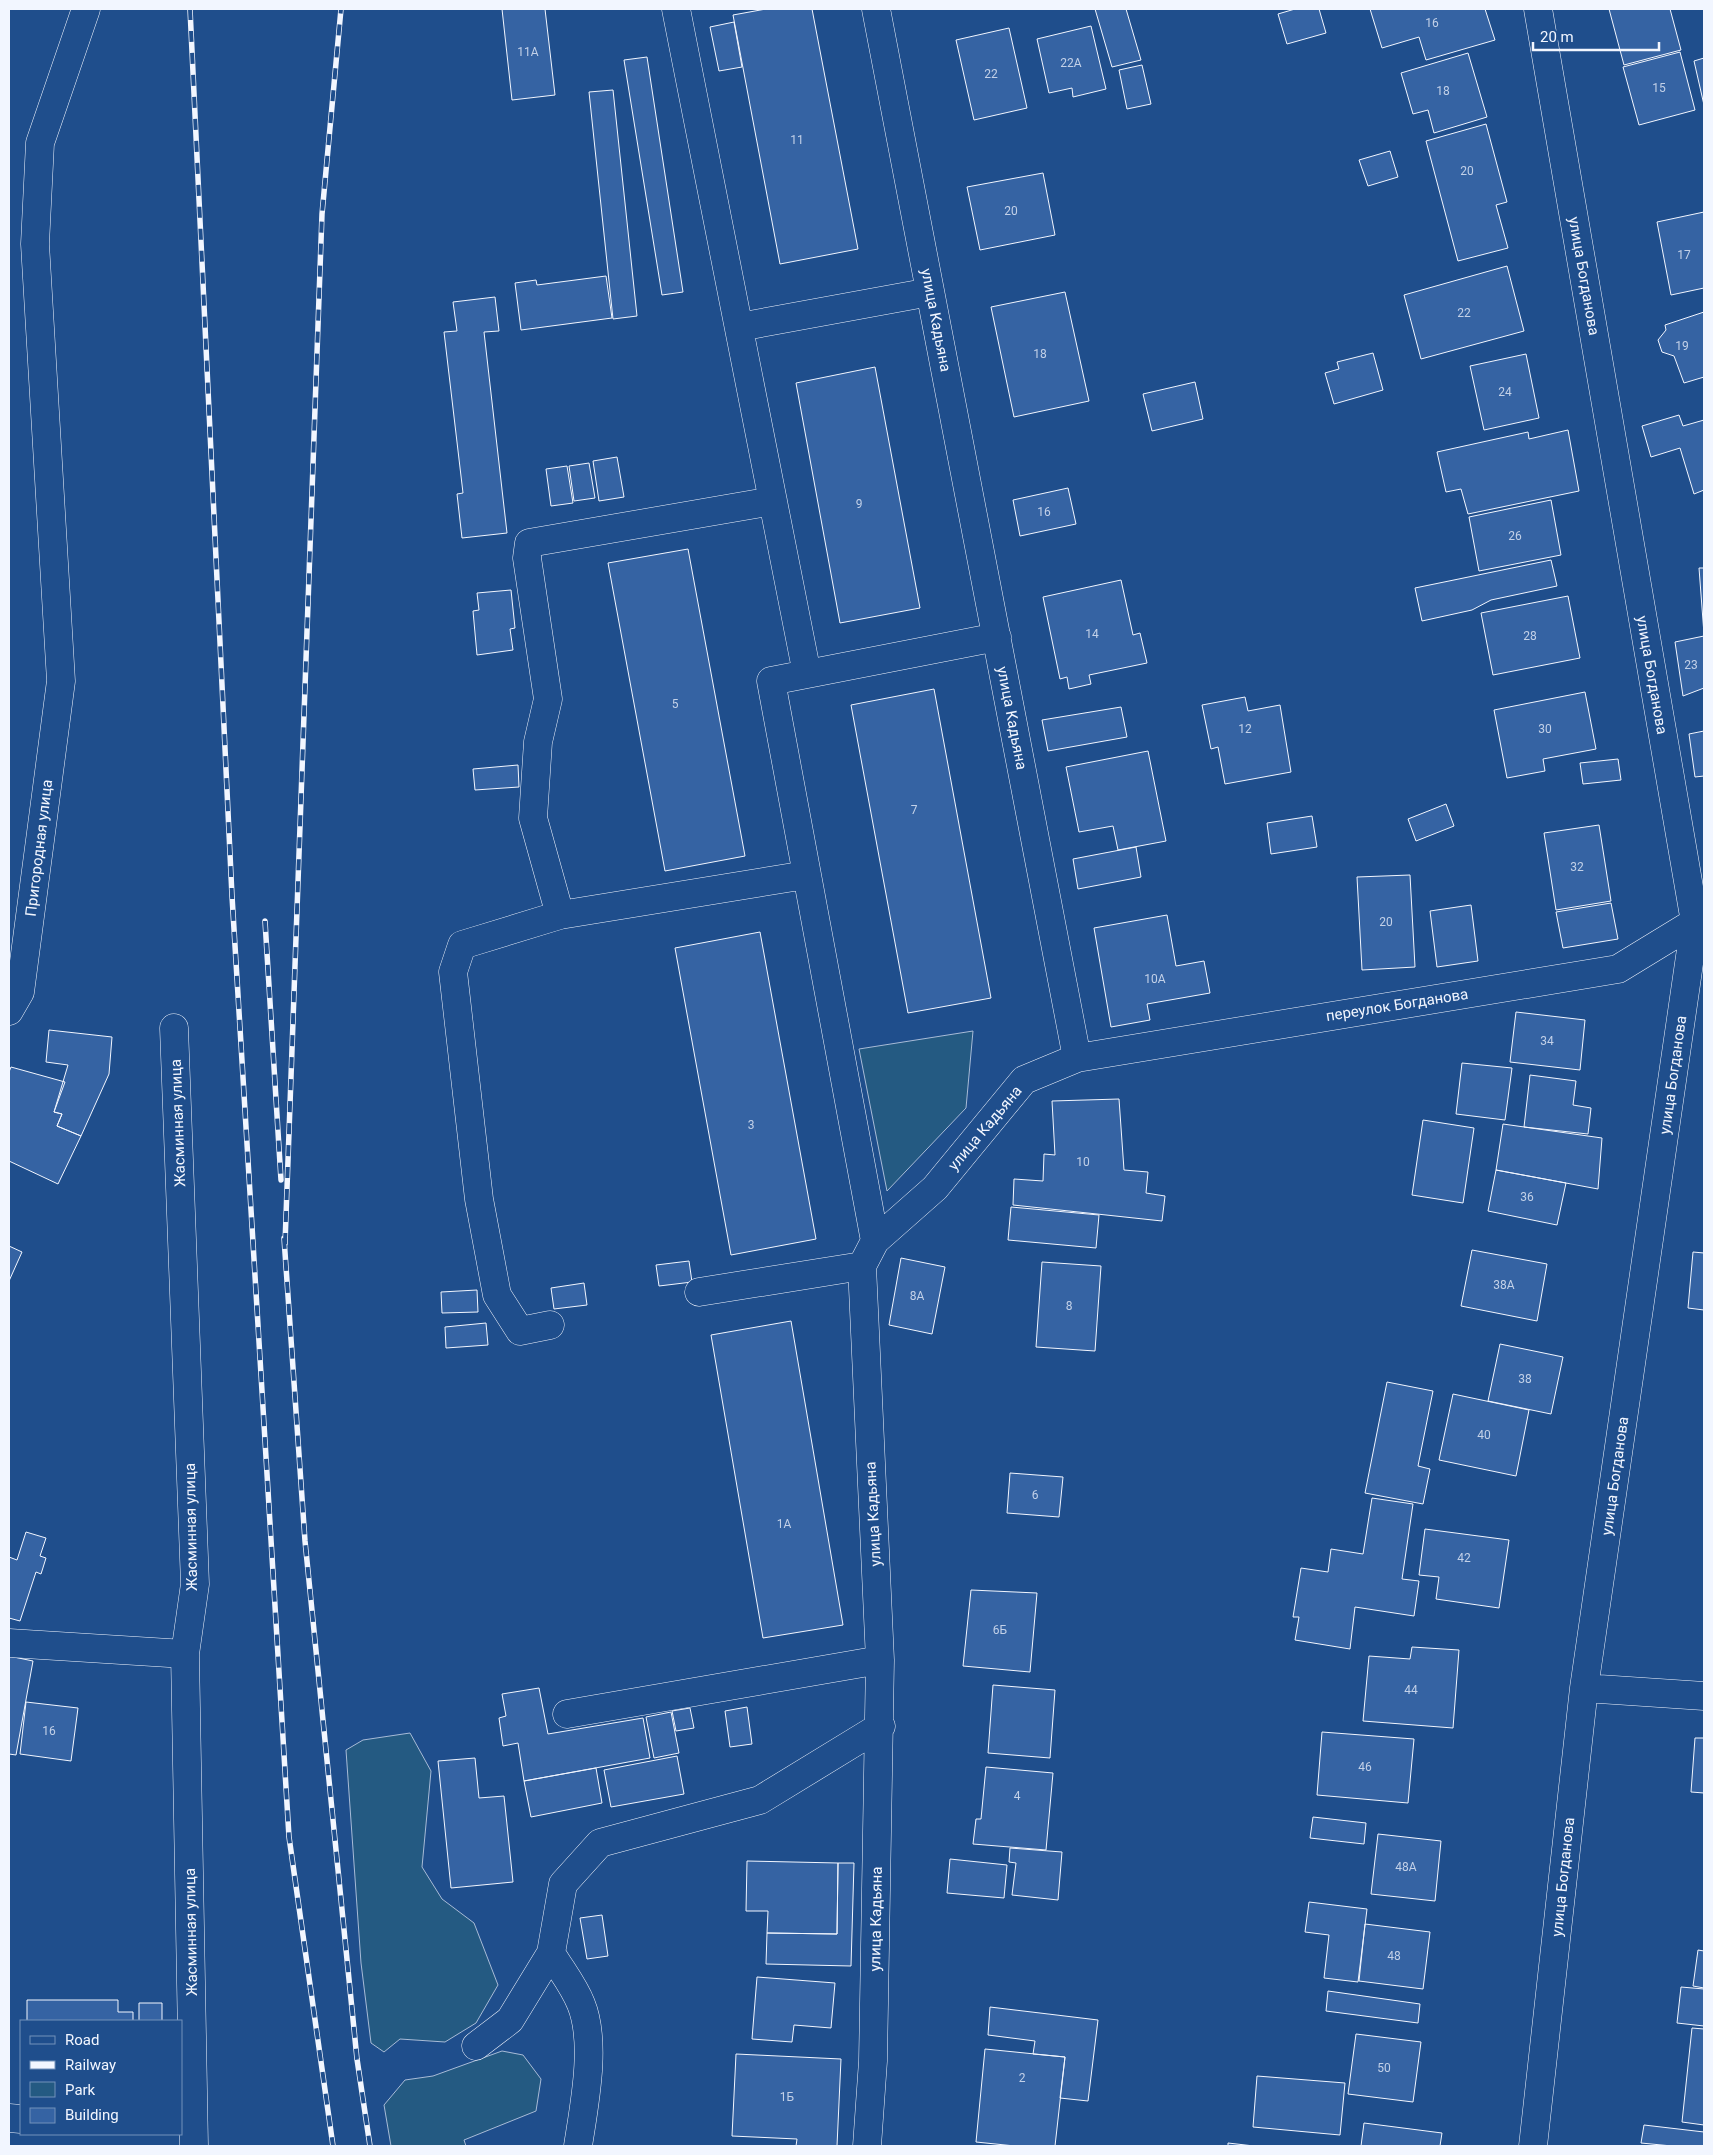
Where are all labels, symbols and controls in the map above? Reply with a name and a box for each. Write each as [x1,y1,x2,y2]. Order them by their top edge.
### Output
house number: 16 [1425,16,1439,30]
scale bar [1533,20,1659,52]
text: 20 m [1540,28,1574,46]
house number: 11А [517,45,539,59]
house number: 22А [1060,56,1082,70]
house number: 22 [984,67,998,81]
house number: 15 [1652,81,1666,95]
house number: 18 [1436,84,1450,98]
house number: 11 [790,133,804,147]
house number: 20 [1460,164,1474,178]
house number: 20 [1004,204,1018,218]
street label: улица Богданова [1565,215,1603,337]
house number: 17 [1677,248,1691,262]
street label: улица Кадьяна [917,267,955,373]
house number: 22 [1457,306,1471,320]
house number: 19 [1675,339,1689,353]
house number: 18 [1033,347,1047,361]
house number: 24 [1498,385,1512,399]
house number: 9 [856,497,862,511]
house number: 16 [1037,505,1051,519]
house number: 26 [1508,529,1522,543]
street label: улица Богданова [1633,614,1671,736]
house number: 14 [1085,627,1099,641]
house number: 28 [1523,629,1537,643]
house number: 23 [1684,658,1698,672]
street label: улица Кадьяна [993,665,1031,771]
house number: 5 [672,697,679,711]
house number: 12 [1238,722,1252,736]
house number: 30 [1538,722,1552,736]
street label: Пригородная улица [22,778,56,918]
house number: 7 [911,803,918,817]
house number: 32 [1570,860,1584,874]
house number: 20 [1379,915,1393,929]
house number: 10А [1144,972,1166,986]
street label: переулок Богданова [1325,985,1469,1025]
street label: улица Богданова [1656,1014,1690,1136]
house number: 34 [1540,1034,1554,1048]
street label: Жасминная улица [167,1059,189,1187]
street label: улица Кадьяна [944,1082,1026,1174]
house number: 3 [748,1118,754,1132]
house number: 10 [1076,1155,1090,1169]
house number: 36 [1520,1190,1534,1204]
house number: 38А [1493,1278,1515,1292]
house number: 8А [910,1289,924,1303]
house number: 8 [1066,1299,1073,1313]
house number: 38 [1518,1372,1532,1386]
street label: улица Богданова [1598,1415,1632,1537]
house number: 40 [1477,1428,1491,1442]
street label: улица Кадьяна [861,1461,885,1567]
street label: Жасминная улица [181,1463,201,1591]
house number: 6 [1032,1488,1039,1502]
house number: 1А [777,1517,791,1531]
house number: 42 [1457,1551,1471,1565]
house number: 6Б [993,1623,1008,1637]
house number: 44 [1404,1683,1418,1697]
house number: 16 [42,1724,56,1738]
house number: 46 [1358,1760,1372,1774]
house number: 4 [1014,1789,1021,1803]
street label: улица Богданова [1548,1816,1578,1938]
house number: 48А [1395,1860,1417,1874]
street label: улица Кадьяна [866,1866,886,1972]
street label: Жасминная улица [181,1868,201,1996]
house number: 48 [1387,1949,1401,1963]
legend [20,2020,182,2135]
text: Road [65,2031,99,2049]
text: Railway [65,2056,116,2074]
house number: 50 [1377,2061,1391,2075]
house number: 2 [1019,2071,1026,2085]
text: Park [65,2081,96,2099]
house number: 1Б [780,2090,795,2104]
text: Building [65,2106,119,2124]

